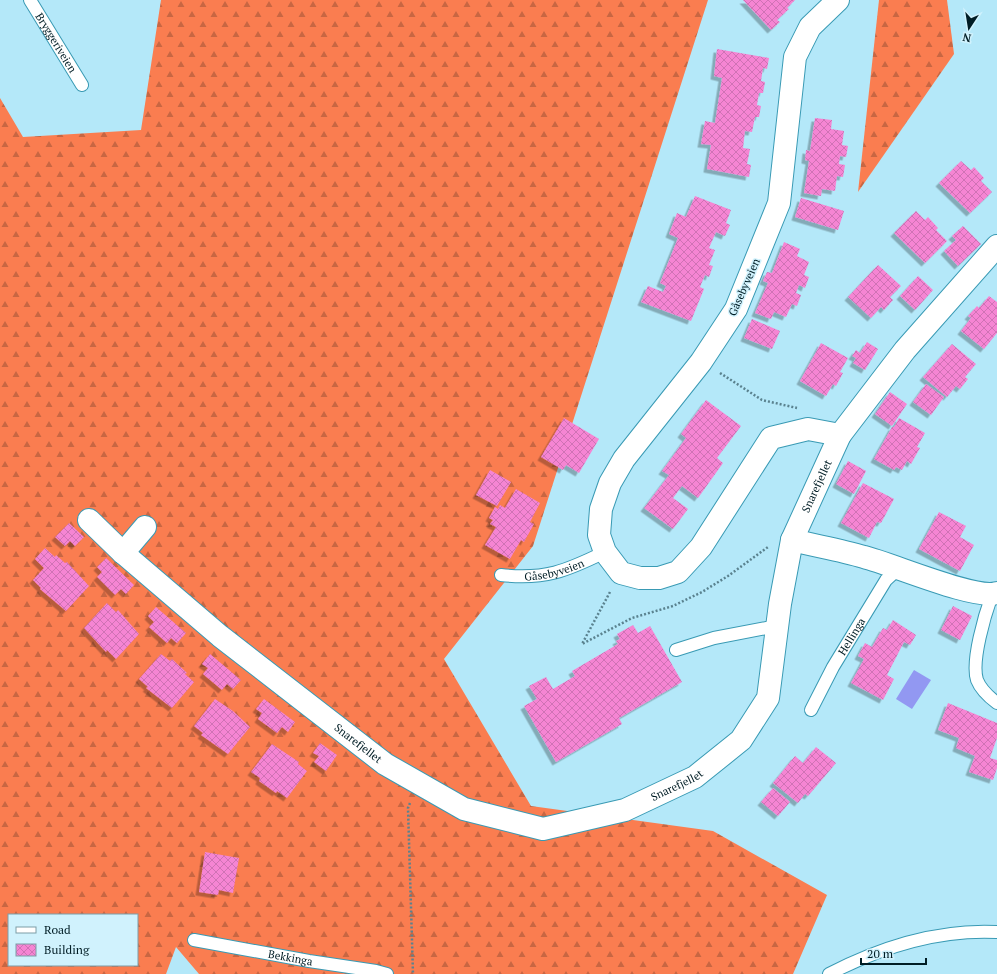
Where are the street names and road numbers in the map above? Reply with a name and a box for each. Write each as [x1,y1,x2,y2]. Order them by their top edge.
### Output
street label: Bryggeriveien [32,10,80,76]
street label: Gåsebyveien [725,256,763,318]
street label: Snarefjellet [799,457,835,515]
street label: Gåsebyveien [524,556,587,583]
street label: Hellinga [835,615,869,658]
street label: Snarefjellet [332,720,385,766]
street label: Snarefjellet [648,766,706,804]
street label: Bekkinga [267,947,314,969]

